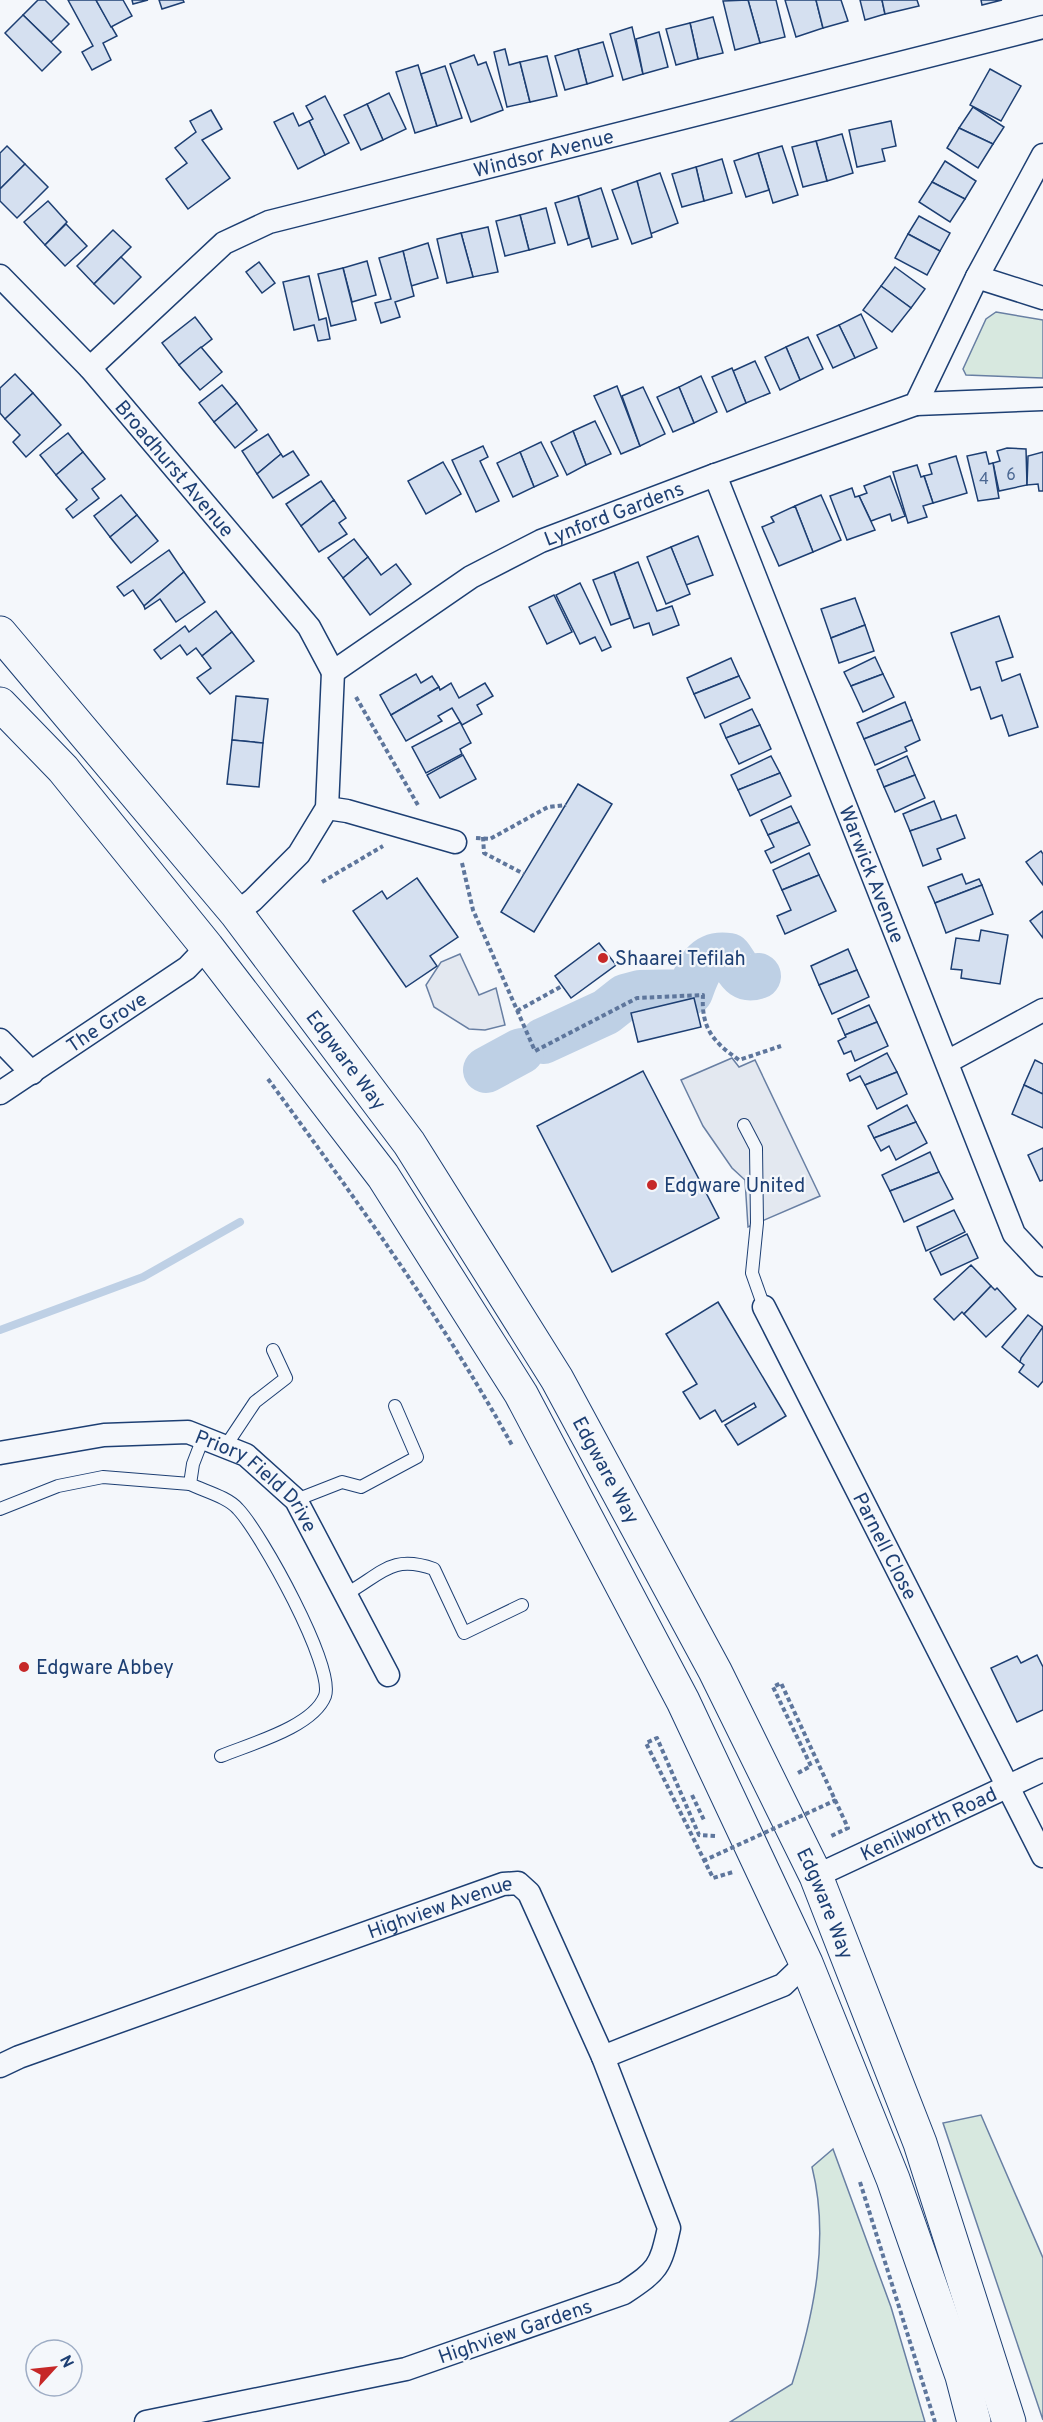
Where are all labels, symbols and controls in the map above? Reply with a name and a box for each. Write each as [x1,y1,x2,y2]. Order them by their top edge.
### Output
street label: Windsor Avenue [471,125,617,185]
street label: Broadhurst Avenue [108,396,239,544]
house number: 6 [1006,466,1016,486]
house number: 4 [979,470,989,490]
street label: Lynford Gardens [541,477,688,554]
street label: Warwick Avenue [832,802,909,947]
place label: Shaarei Tefilah [615,947,746,973]
marker: Shaarei Tefilah [596,951,610,965]
street label: The Grove [62,987,153,1060]
street label: Edgware Way [299,1006,391,1116]
place label: Edgware United [664,1174,805,1200]
marker: Edgware United [645,1178,659,1192]
street label: Edgware Way [565,1413,644,1529]
street label: Priory Field Drive [191,1425,322,1537]
street label: Parnell Close [845,1489,922,1605]
place label: Edgware Abbey [36,1656,174,1682]
marker: Edgware Abbey [17,1660,31,1674]
street label: Kenilworth Road [857,1782,1002,1868]
street label: Edgware Way [789,1844,858,1964]
street label: Highview Avenue [364,1872,513,1946]
street label: Highview Gardens [435,2294,596,2371]
north arrow [24,2338,84,2398]
text: N [54,2352,77,2372]

